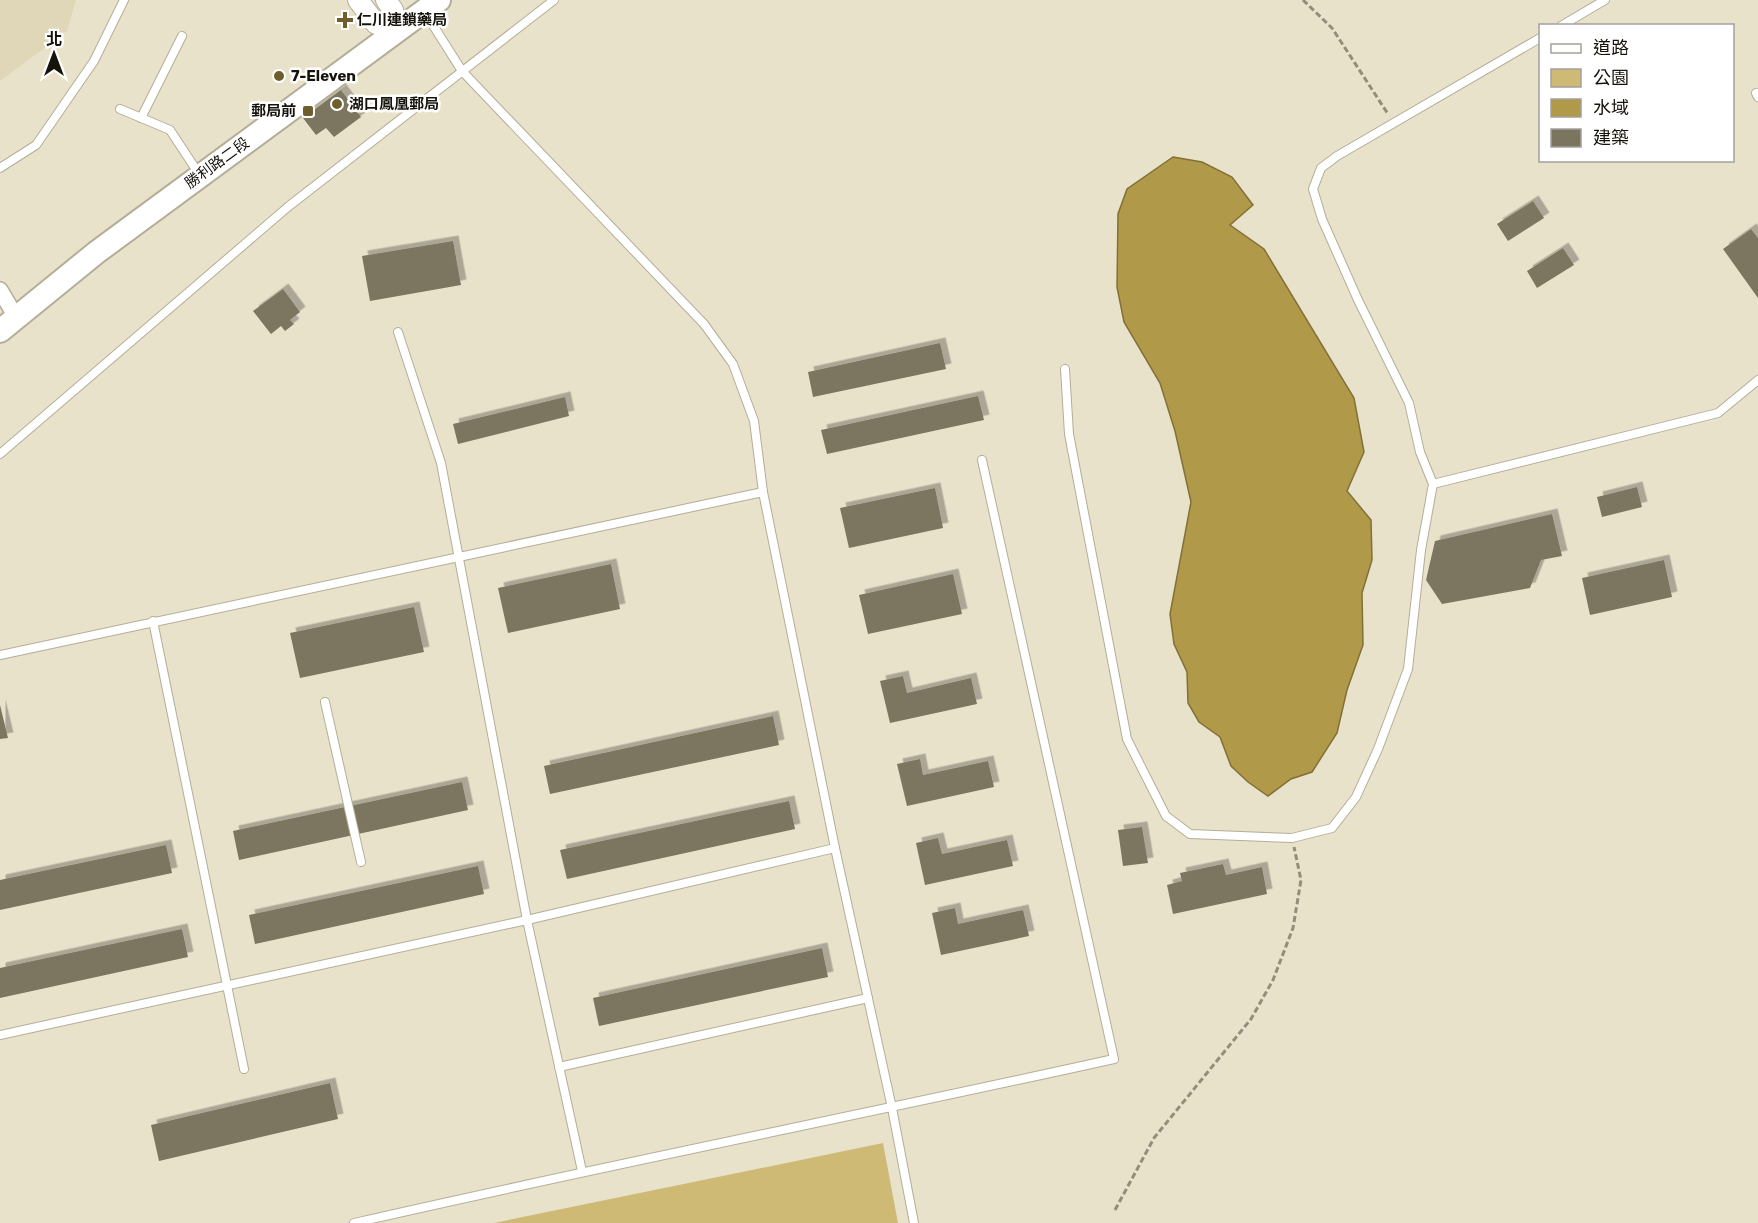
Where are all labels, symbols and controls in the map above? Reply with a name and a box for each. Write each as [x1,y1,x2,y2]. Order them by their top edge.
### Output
place label: 仁川連鎖藥局 [357,11,447,29]
marker: 仁川連鎖藥局 [338,13,352,27]
north arrow [24,24,84,84]
legend [1539,24,1734,162]
text: 北 [46,30,62,49]
text: 道路 [1593,37,1629,59]
place label: 7-Eleven [291,67,356,85]
text: 公園 [1593,67,1629,89]
marker: 7-Eleven [272,69,286,83]
place label: 湖口鳳凰郵局 [349,95,439,113]
marker: 湖口鳳凰郵局 [330,97,344,111]
text: 水域 [1593,97,1629,119]
place label: 郵局前 [251,102,296,120]
marker: 郵局前 [301,104,315,118]
text: 建築 [1593,127,1629,149]
street label: 勝利路二段 [181,134,253,192]

